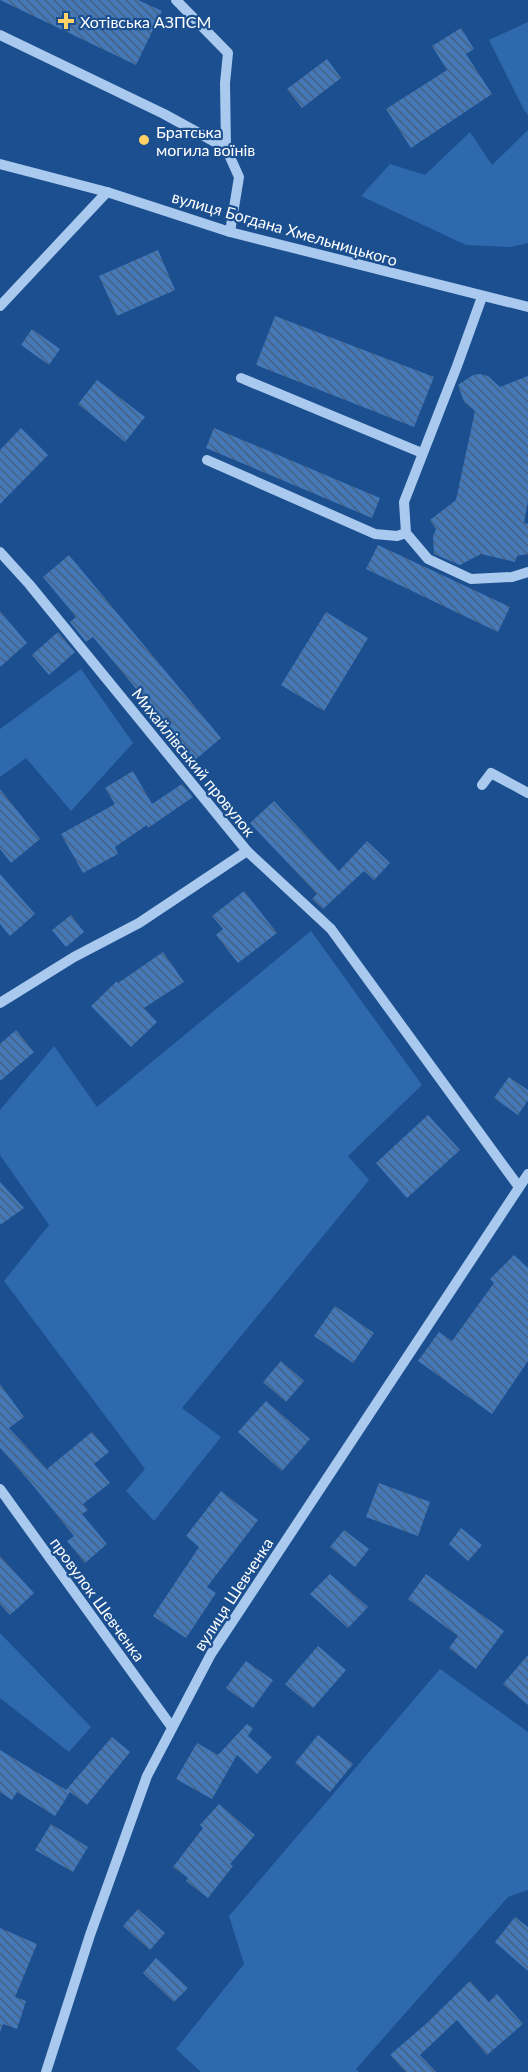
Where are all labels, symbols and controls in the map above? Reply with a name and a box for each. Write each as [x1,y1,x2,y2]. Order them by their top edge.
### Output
marker: Хотівська АЗПСМ [57,12,75,30]
place label: Хотівська АЗПСМ [80,12,211,31]
place label: Братська могила воїнів [156,122,255,159]
marker: Братська могила воїнів [137,133,151,147]
street label: вулиця Богдана Хмельницького [170,187,400,269]
street label: Михайлівський провулок [128,684,260,841]
street label: провулок Шевченка [47,1533,149,1665]
street label: вулиця Шевченка [189,1534,277,1654]

